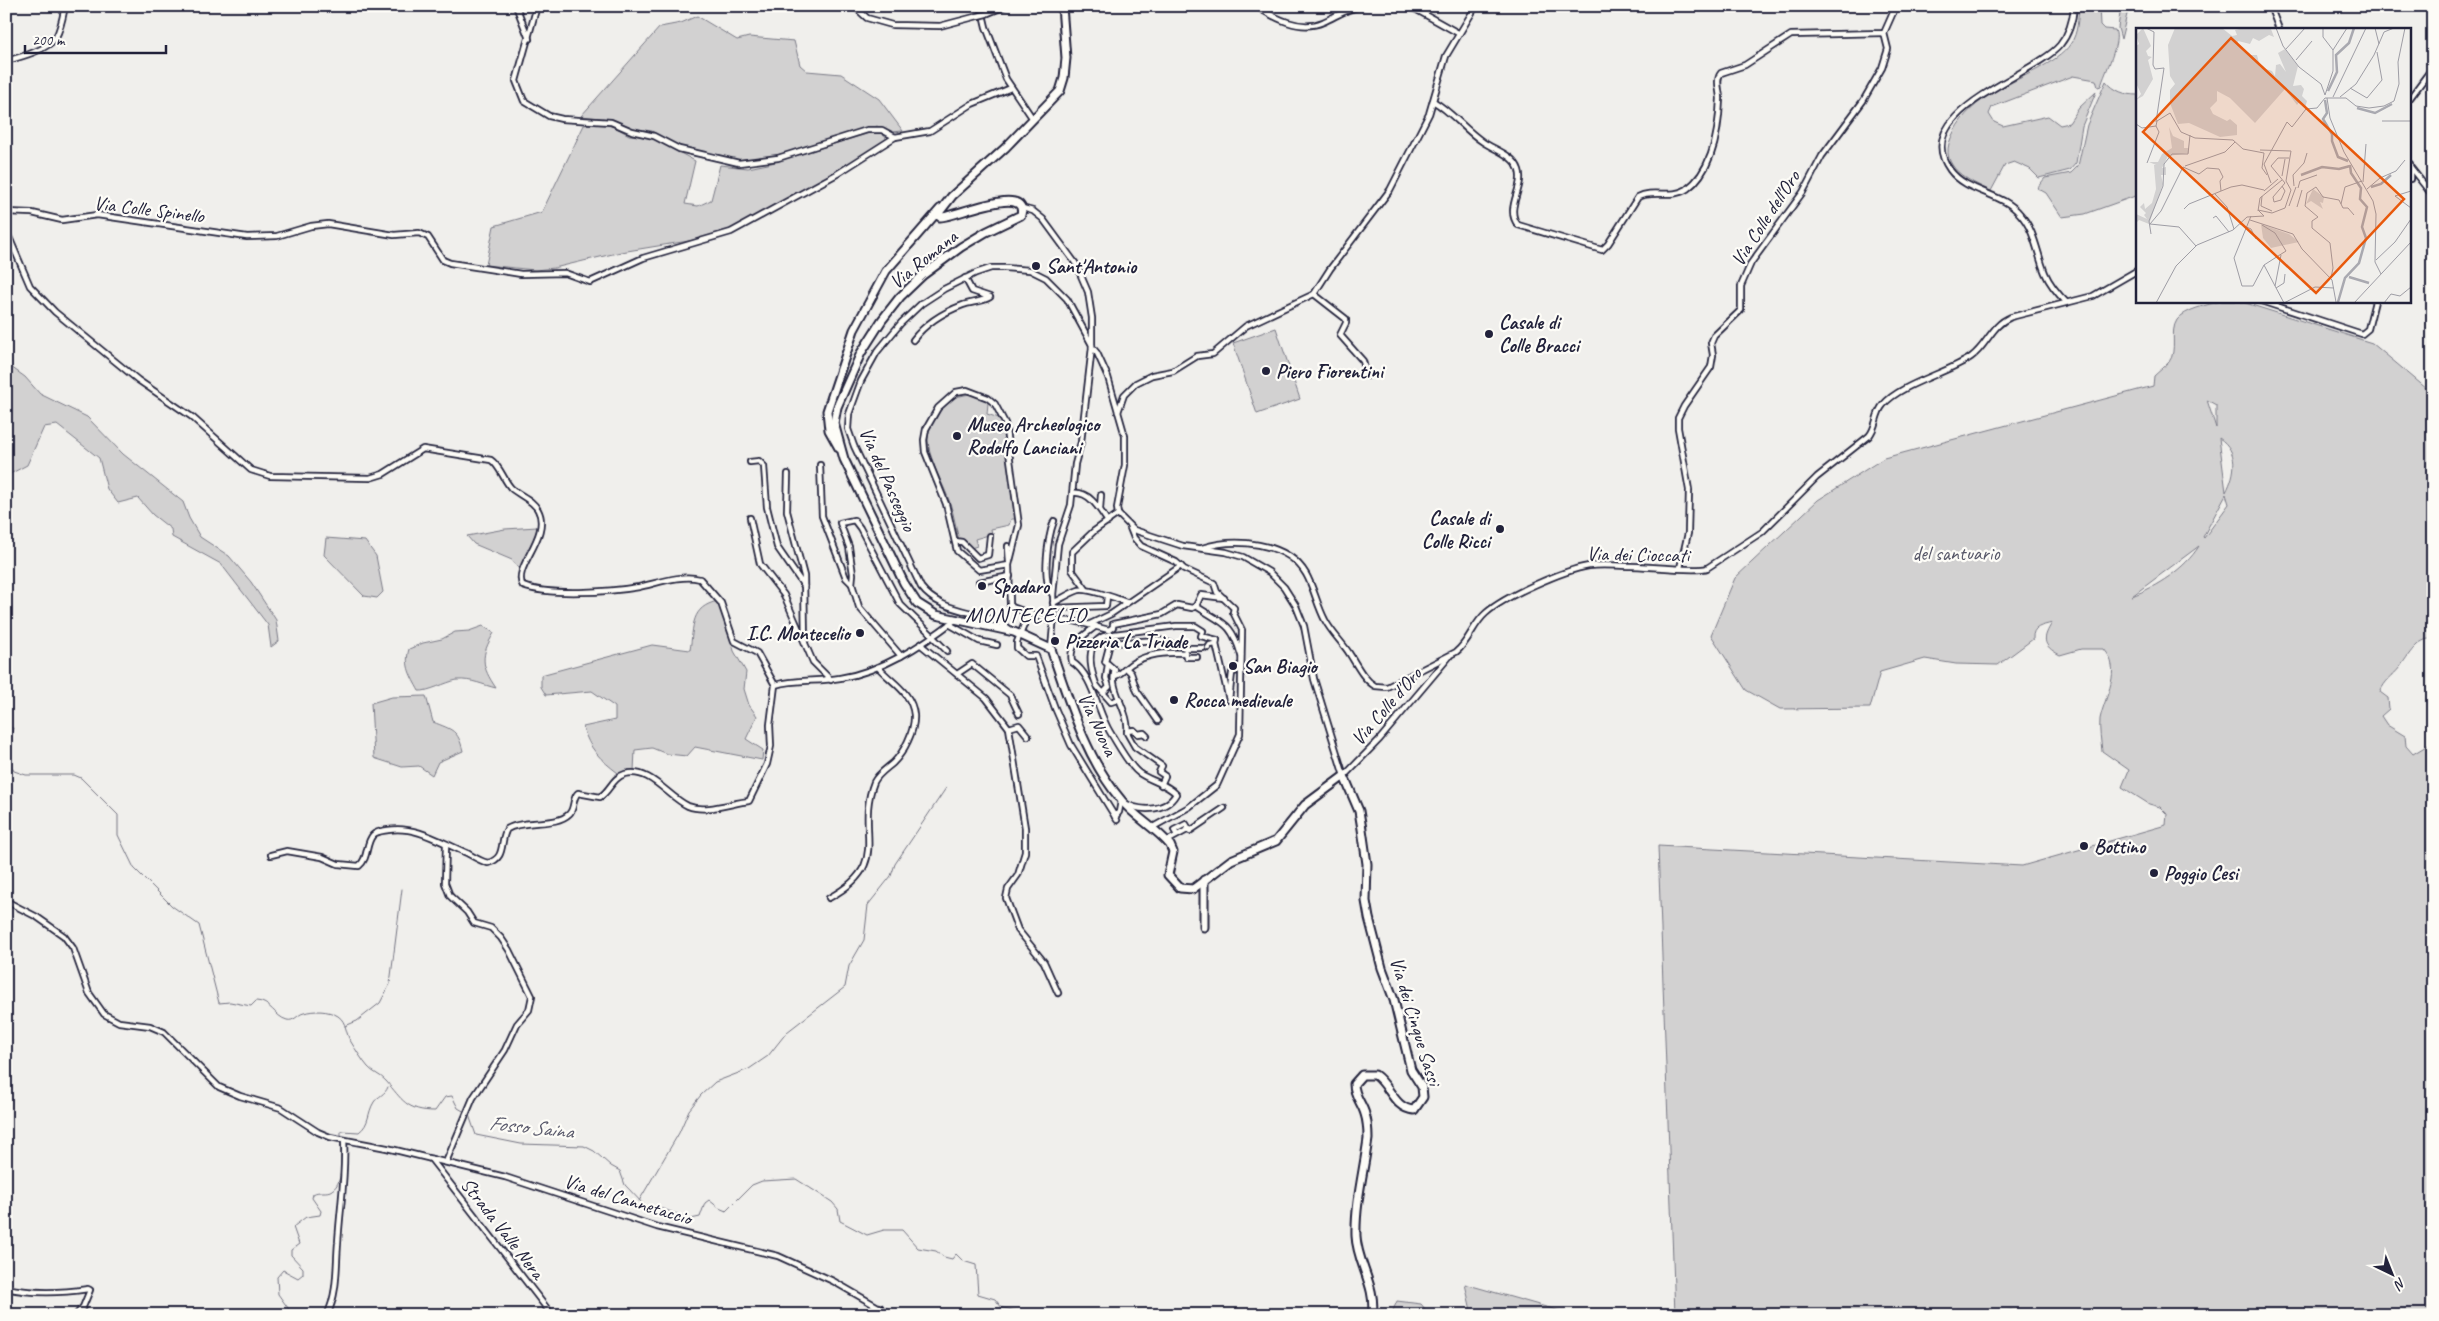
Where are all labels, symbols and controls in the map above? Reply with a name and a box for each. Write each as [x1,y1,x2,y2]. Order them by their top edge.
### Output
scale bar [25,22,166,54]
inset map [2136,28,2412,302]
text: 200 m [32,31,66,50]
street label: Via Colle dell'Oro [1725,165,1806,271]
street label: Via Colle Spinello [92,190,206,229]
street label: Via Romana [884,223,964,294]
place label: Sant'Antonio [1046,254,1138,279]
marker: Sant'Antonio [1030,260,1042,272]
place label: Casale di Colle Bracci [1499,310,1582,358]
marker: Casale di Colle Bracci [1483,328,1495,340]
place label: Piero Fiorentini [1276,359,1386,384]
marker: Piero Fiorentini [1260,365,1272,377]
place label: Museo Archeologico Rodolfo Lanciani [967,412,1101,460]
street label: Via del Passeggio [853,423,922,536]
marker: Museo Archeologico Rodolfo Lanciani [951,430,963,442]
place label: Casale di Colle Ricci [1422,506,1493,554]
marker: Casale di Colle Ricci [1494,523,1506,535]
street label: Via dei Cioccati [1586,541,1692,568]
park label: del santuario [1912,541,2001,566]
place label: Spadaro [992,574,1051,599]
marker: Spadaro [976,580,988,592]
district label: MONTECELIO [965,601,1088,629]
place label: I.C. Montecelio [746,621,852,646]
marker: I.C. Montecelio [854,627,866,639]
place label: Pizzeria La Triade [1065,629,1188,654]
marker: Pizzeria La Triade [1049,635,1061,647]
place label: San Biagio [1243,654,1319,679]
marker: San Biagio [1227,660,1239,672]
street label: Via Colle d'Oro [1346,661,1428,751]
place label: Rocca medievale [1184,688,1294,713]
street label: Via Nuova [1072,689,1124,762]
marker: Rocca medievale [1168,694,1180,706]
place label: Bottino [2094,834,2147,859]
marker: Bottino [2078,840,2090,852]
place label: Poggio Cesi [2164,861,2241,886]
marker: Poggio Cesi [2148,867,2160,879]
street label: Via dei Cinque Sassi [1384,954,1448,1091]
water label: Fosso Saina [488,1110,577,1145]
street label: Via del Cannetaccio [561,1168,696,1231]
street label: Strada Valle Nera [455,1172,551,1286]
north arrow [2366,1248,2416,1298]
text: N [2390,1274,2409,1294]

